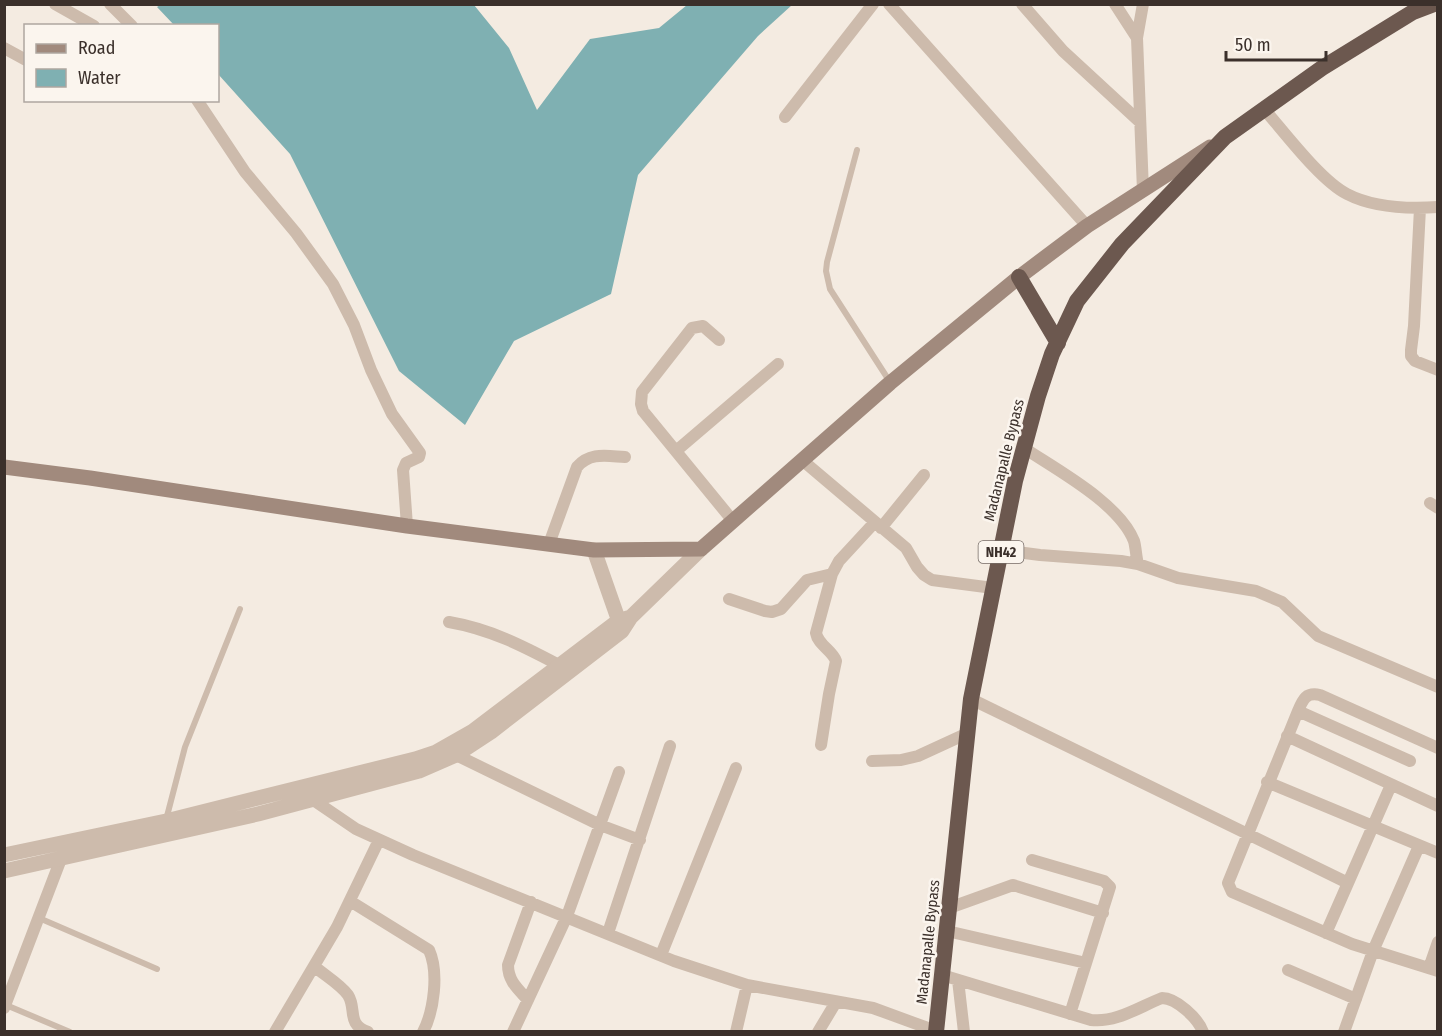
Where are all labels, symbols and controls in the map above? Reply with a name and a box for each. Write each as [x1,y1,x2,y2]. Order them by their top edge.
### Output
legend [24,24,219,102]
scale bar [1226,24,1326,62]
text: 50 m [1235,34,1271,56]
text: Road [78,37,115,59]
text: Water [78,67,121,89]
street label: Madanapalle Bypass [980,397,1028,523]
road number: NH42 [978,541,1024,563]
street label: Madanapalle Bypass [913,879,943,1005]

